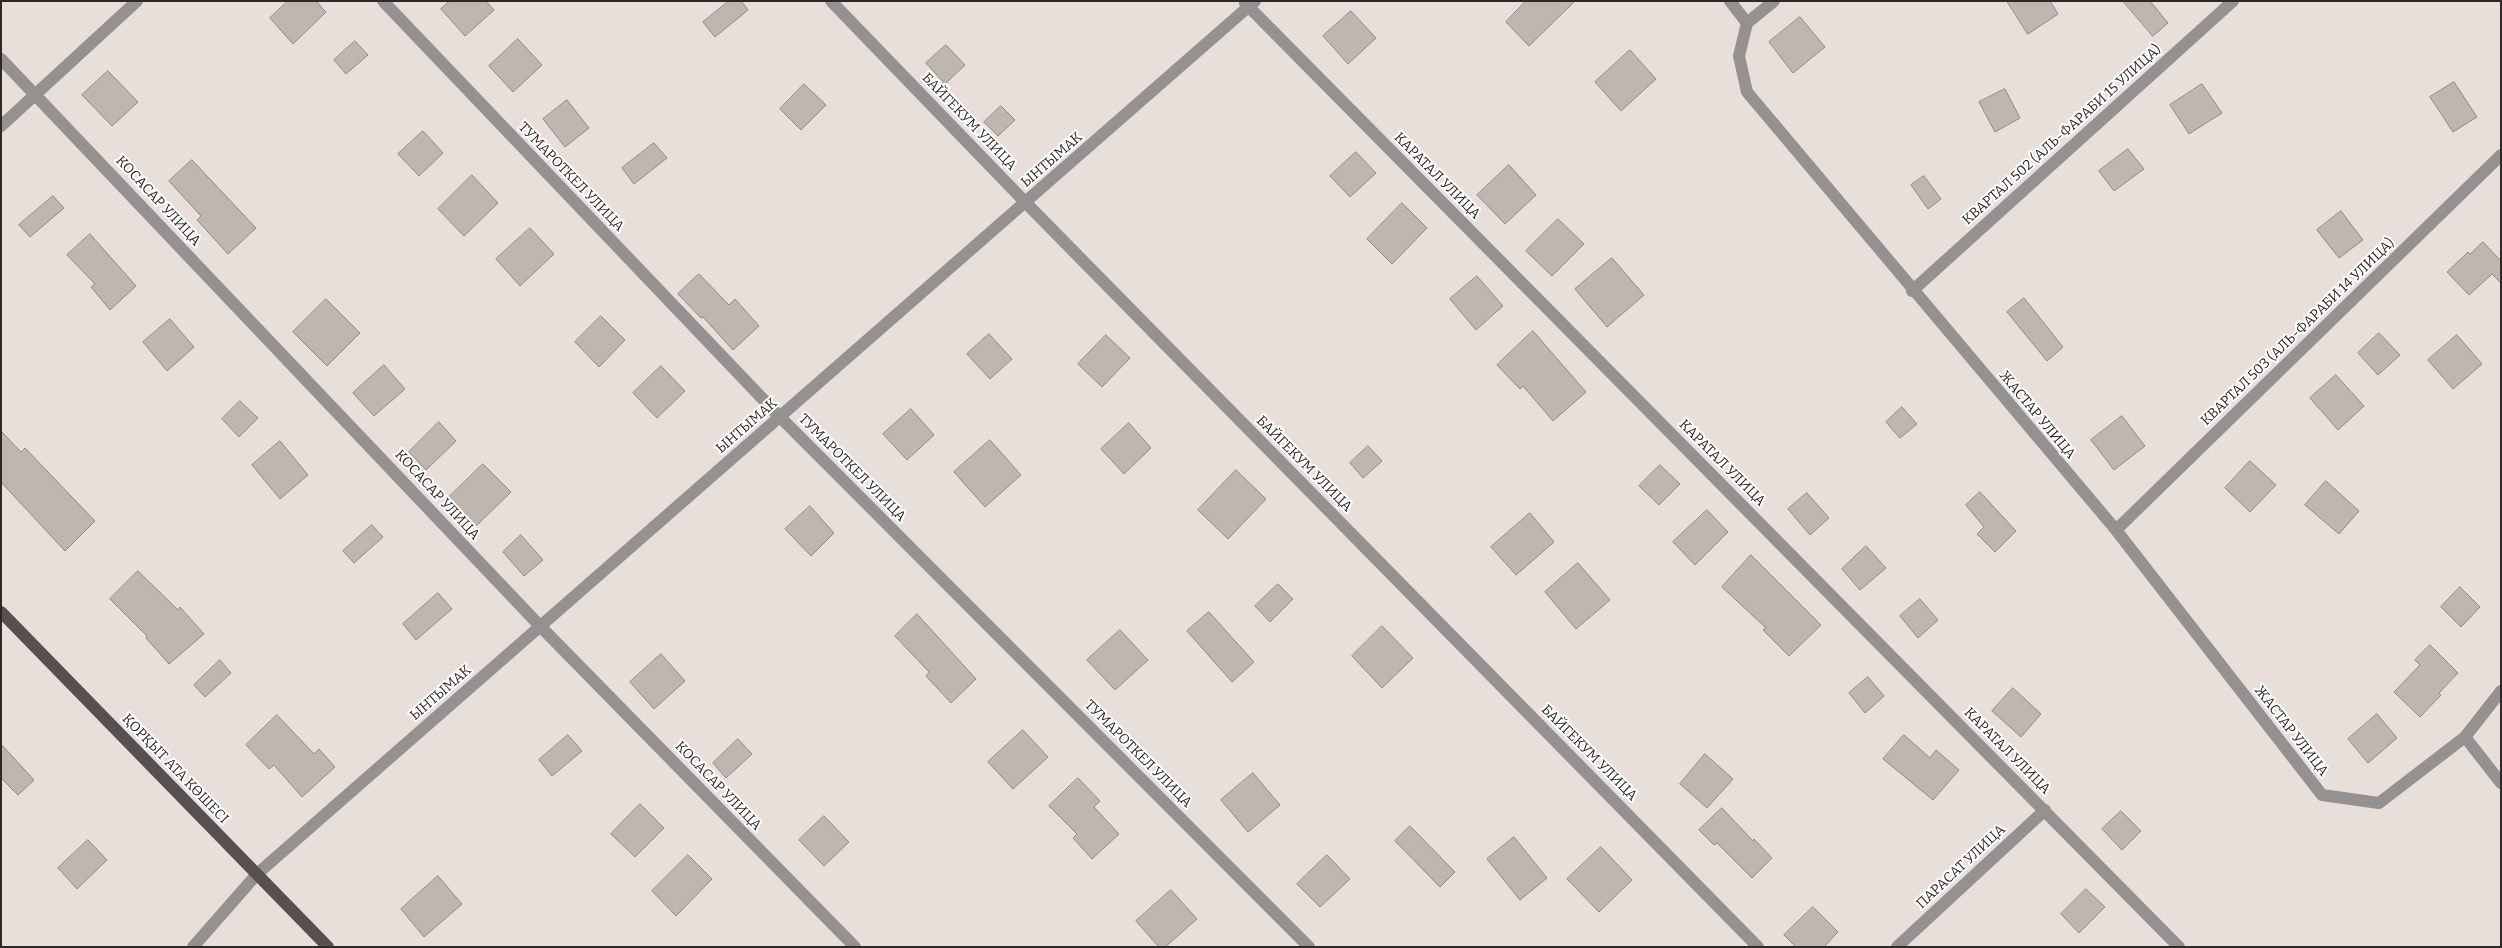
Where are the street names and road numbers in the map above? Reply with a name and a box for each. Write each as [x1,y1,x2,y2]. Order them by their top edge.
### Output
street label: КВАРТАЛ 502 (АЛЬ-ФАРАБИ 15 УЛИЦА) [1959,41,2165,229]
street label: БАЙГЕКУМ УЛИЦА [918,70,1020,174]
street label: ТУМАРОТКЕЛ УЛИЦА [515,119,627,235]
street label: ЫНТЫМАК [1018,129,1086,191]
street label: КАРАТАЛ УЛИЦА [1390,129,1484,223]
street label: КОСАСАР УЛИЦА [112,153,204,249]
street label: КВАРТАЛ 503 (АЛЬ-ФАРАБИ 14 УЛИЦА) [2198,235,2398,429]
street label: ЖАСТАР УЛИЦА [1995,367,2079,463]
street label: ЫНТЫМАК [713,395,781,457]
street label: ТУМАРОТКЕЛ УЛИЦА [795,411,909,525]
street label: БАЙГЕКУМ УЛИЦА [1253,413,1355,515]
street label: КАРАТАЛ УЛИЦА [1675,416,1769,510]
street label: КОСАСАР УЛИЦА [391,447,483,543]
street label: ЫНТЫМАК [407,662,475,724]
street label: ЖАСТАР УЛИЦА [2250,682,2332,780]
street label: ТУМАРОТКЕЛ УЛИЦА [1081,697,1195,811]
street label: БАЙГЕКУМ УЛИЦА [1538,702,1640,804]
street label: КАРАТАЛ УЛИЦА [1960,704,2054,798]
street label: ҚОРҚЫТ АТА КӨШЕСІ [118,711,232,827]
street label: КОСАСАР УЛИЦА [671,738,765,834]
street label: ПАРАСАТ УЛИЦА [1913,821,2009,913]

